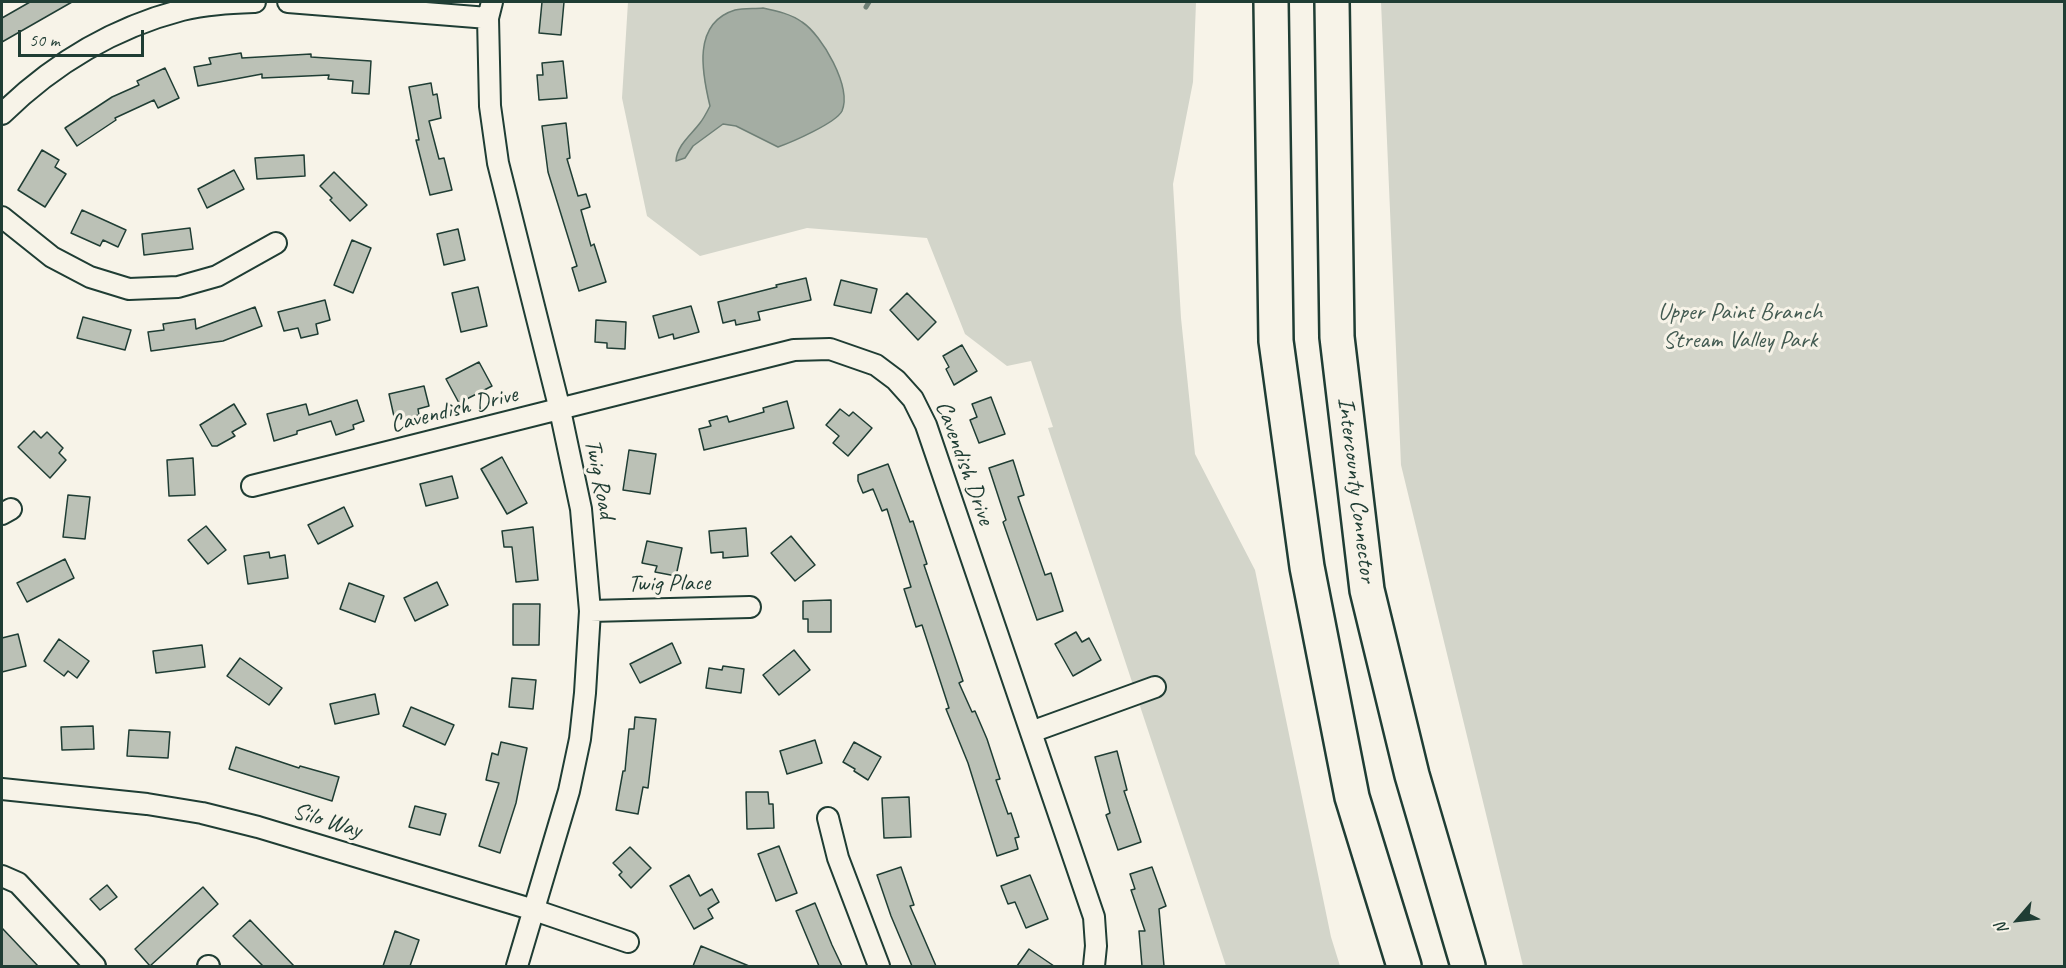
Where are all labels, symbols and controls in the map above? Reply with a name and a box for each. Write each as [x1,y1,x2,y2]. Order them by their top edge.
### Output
scale bar [21,18,147,56]
text: 50 m [29,29,60,51]
park label: Upper Paint Branch Stream Valley Park [1658,299,1822,355]
street label: Cavendish Drive [388,380,520,440]
street label: Intercounty Connector [1330,396,1382,584]
street label: Cavendish Drive [928,397,1000,529]
street label: Twig Road [577,437,621,521]
street label: Twig Place [628,569,710,599]
street label: Silo Way [289,797,365,845]
north arrow [1988,890,2048,950]
text: N [1991,919,2013,938]

